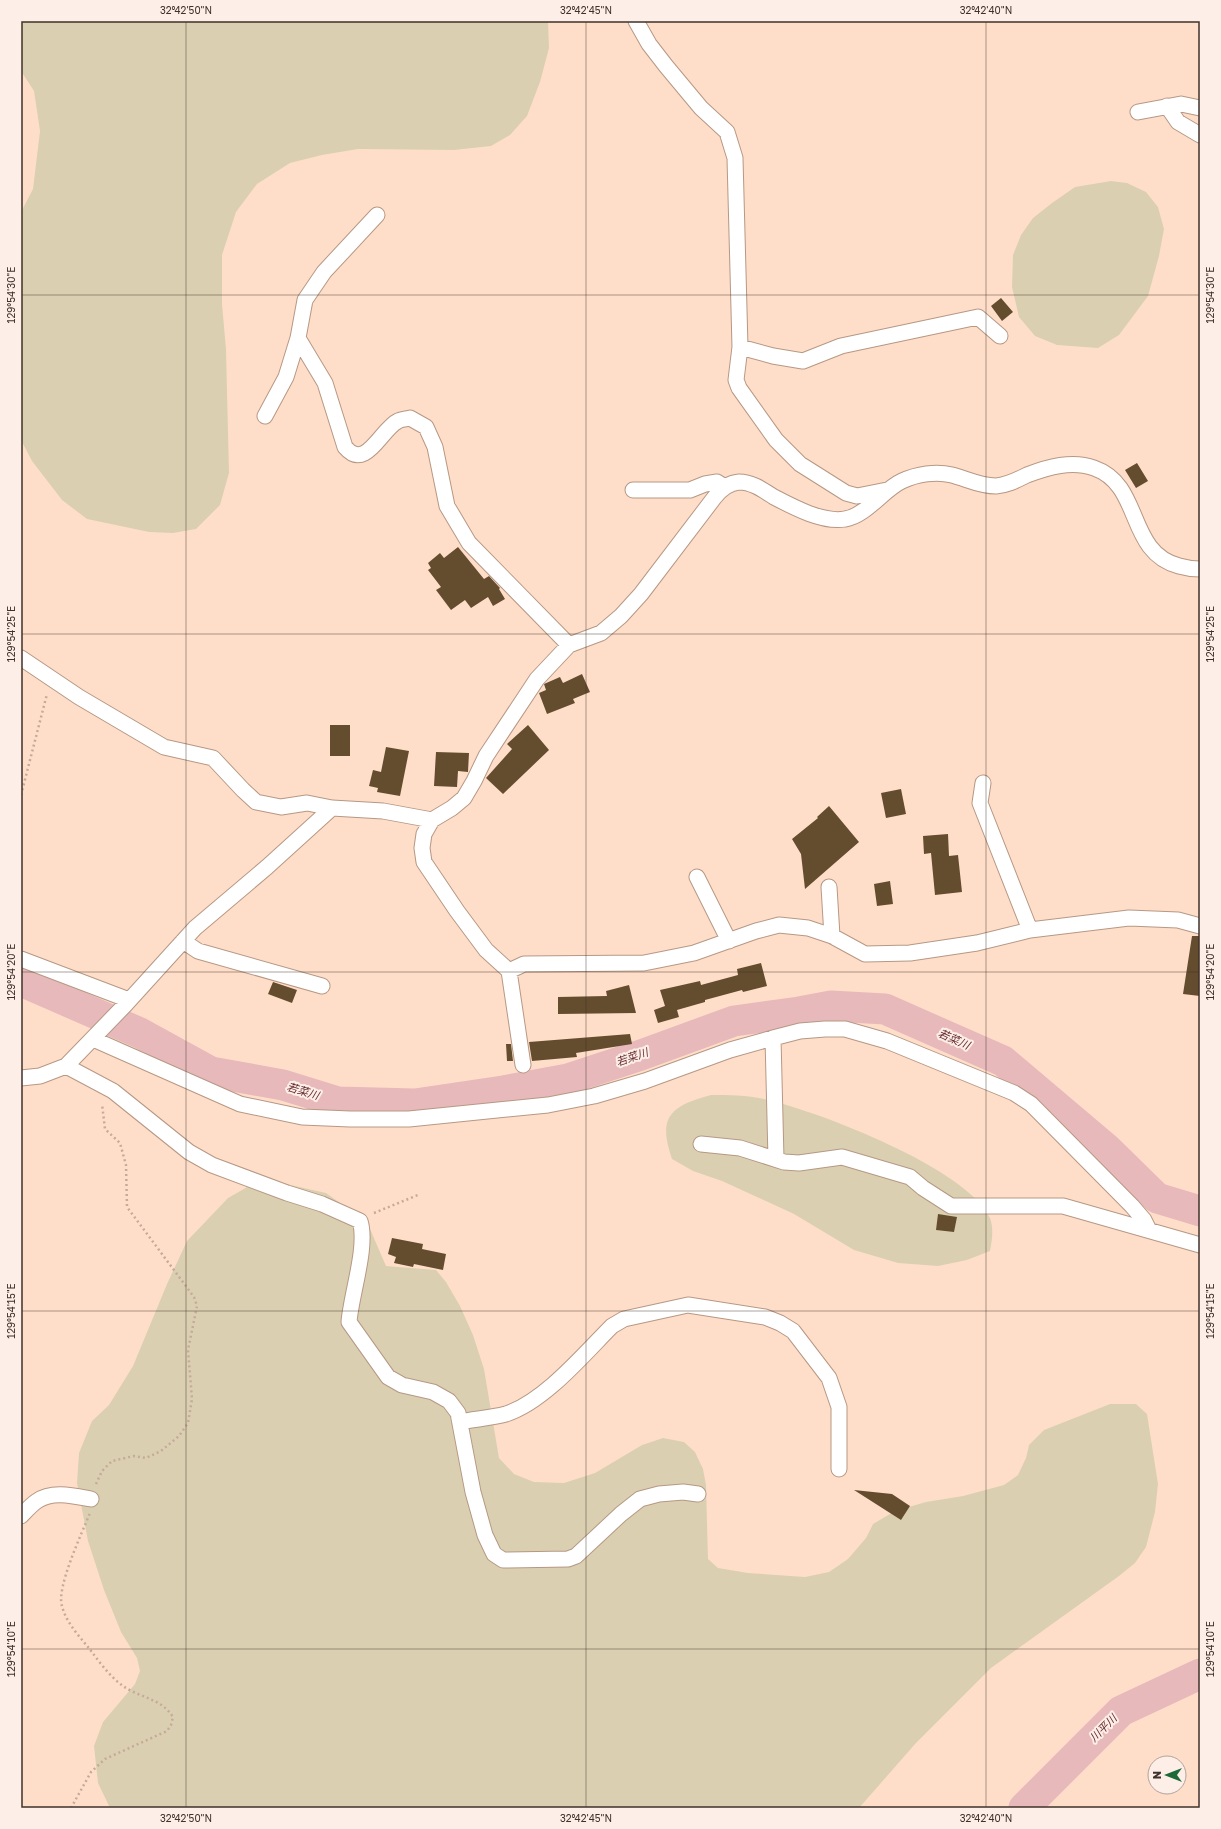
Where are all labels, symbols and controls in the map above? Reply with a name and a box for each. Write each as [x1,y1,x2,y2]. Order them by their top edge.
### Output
text: 32°42'50"N [160,4,212,16]
text: 32°42'45"N [560,4,612,16]
text: 32°42'40"N [960,4,1012,16]
text: 129°54'30"E [5,267,17,323]
text: 129°54'30"E [1204,267,1216,323]
text: 129°54'25"E [5,606,17,662]
text: 129°54'25"E [1204,606,1216,662]
text: 129°54'20"E [5,944,17,1000]
text: 129°54'20"E [1204,944,1216,1000]
water label: 若菜川 [936,1026,973,1052]
water label: 若菜川 [614,1045,650,1068]
water label: 若菜川 [285,1079,322,1102]
text: 129°54'15"E [5,1283,17,1339]
text: 129°54'15"E [1204,1283,1216,1339]
text: 129°54'10"E [5,1621,17,1677]
text: 129°54'10"E [1204,1621,1216,1677]
water label: 川平川 [1086,1711,1120,1744]
north arrow [1147,1755,1187,1795]
text: N [1150,1771,1163,1779]
text: 32°42'50"N [160,1812,212,1824]
text: 32°42'45"N [560,1812,612,1824]
text: 32°42'40"N [960,1812,1012,1824]

